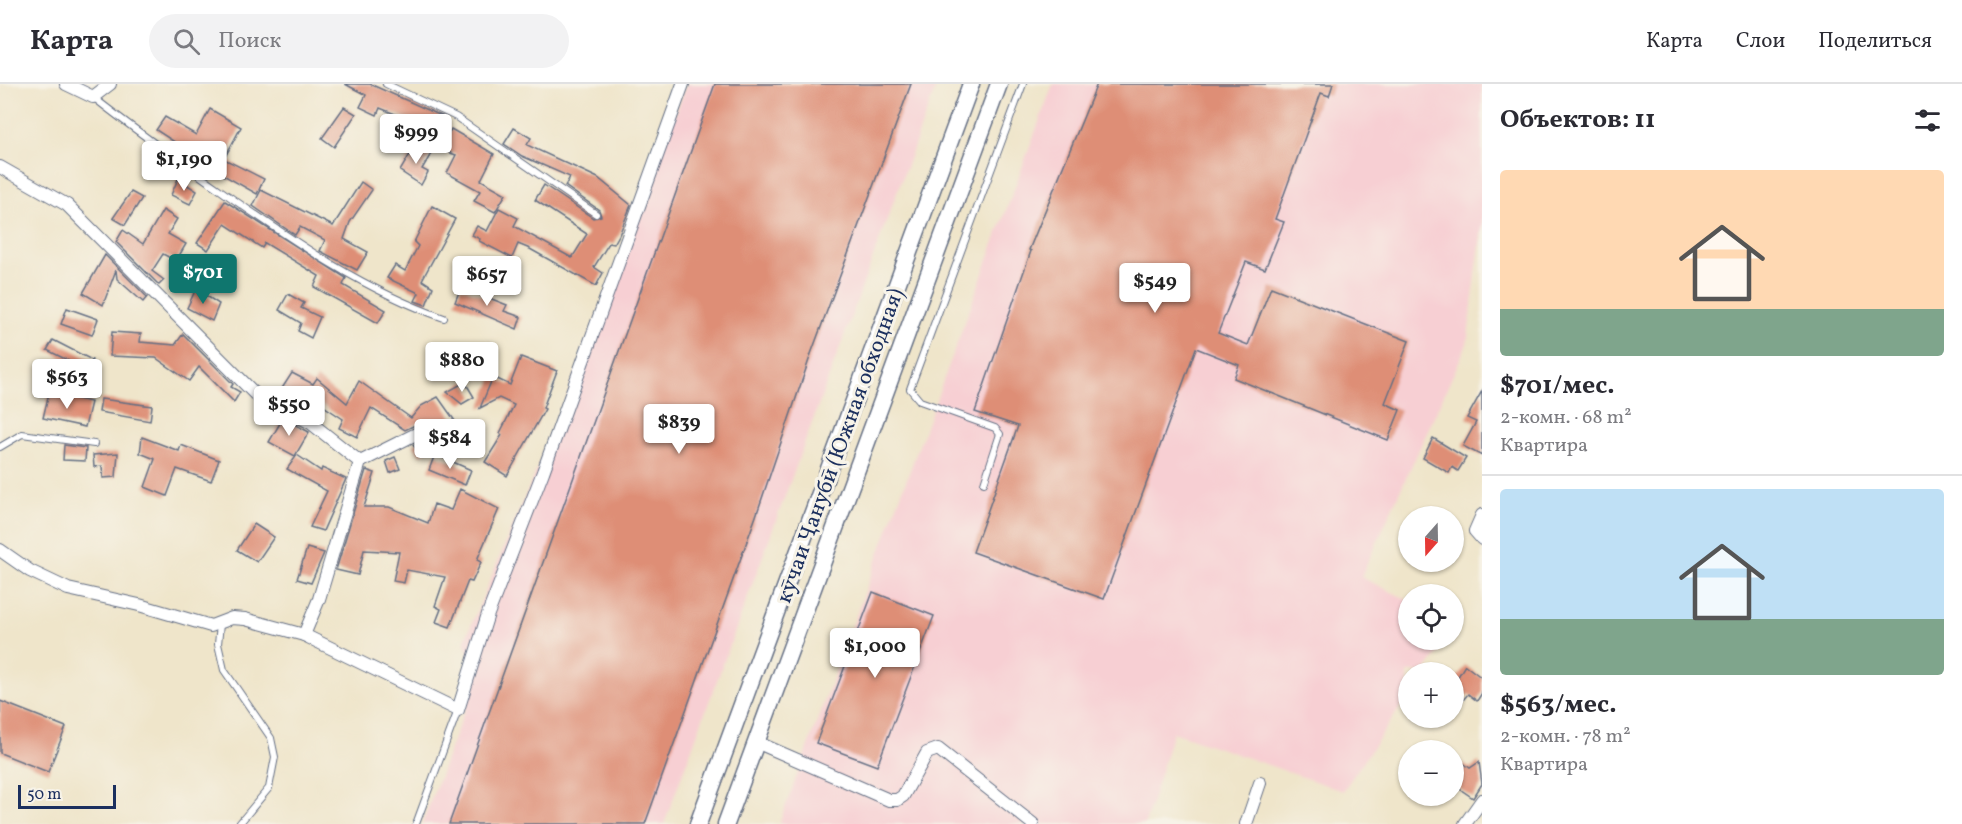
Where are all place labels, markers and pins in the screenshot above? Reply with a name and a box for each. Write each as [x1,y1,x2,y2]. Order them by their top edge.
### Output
pin: $999 [380,114,452,165]
pin: $1,190 [135,141,233,192]
pin: $701 [167,254,239,305]
pin: $657 [451,256,523,307]
pin: $549 [1119,263,1191,314]
pin: $880 [426,342,498,393]
pin: $563 [31,359,103,410]
pin: $550 [253,386,325,437]
pin: $839 [643,404,715,455]
pin: $584 [414,419,486,470]
pin: $1,000 [826,628,924,679]

